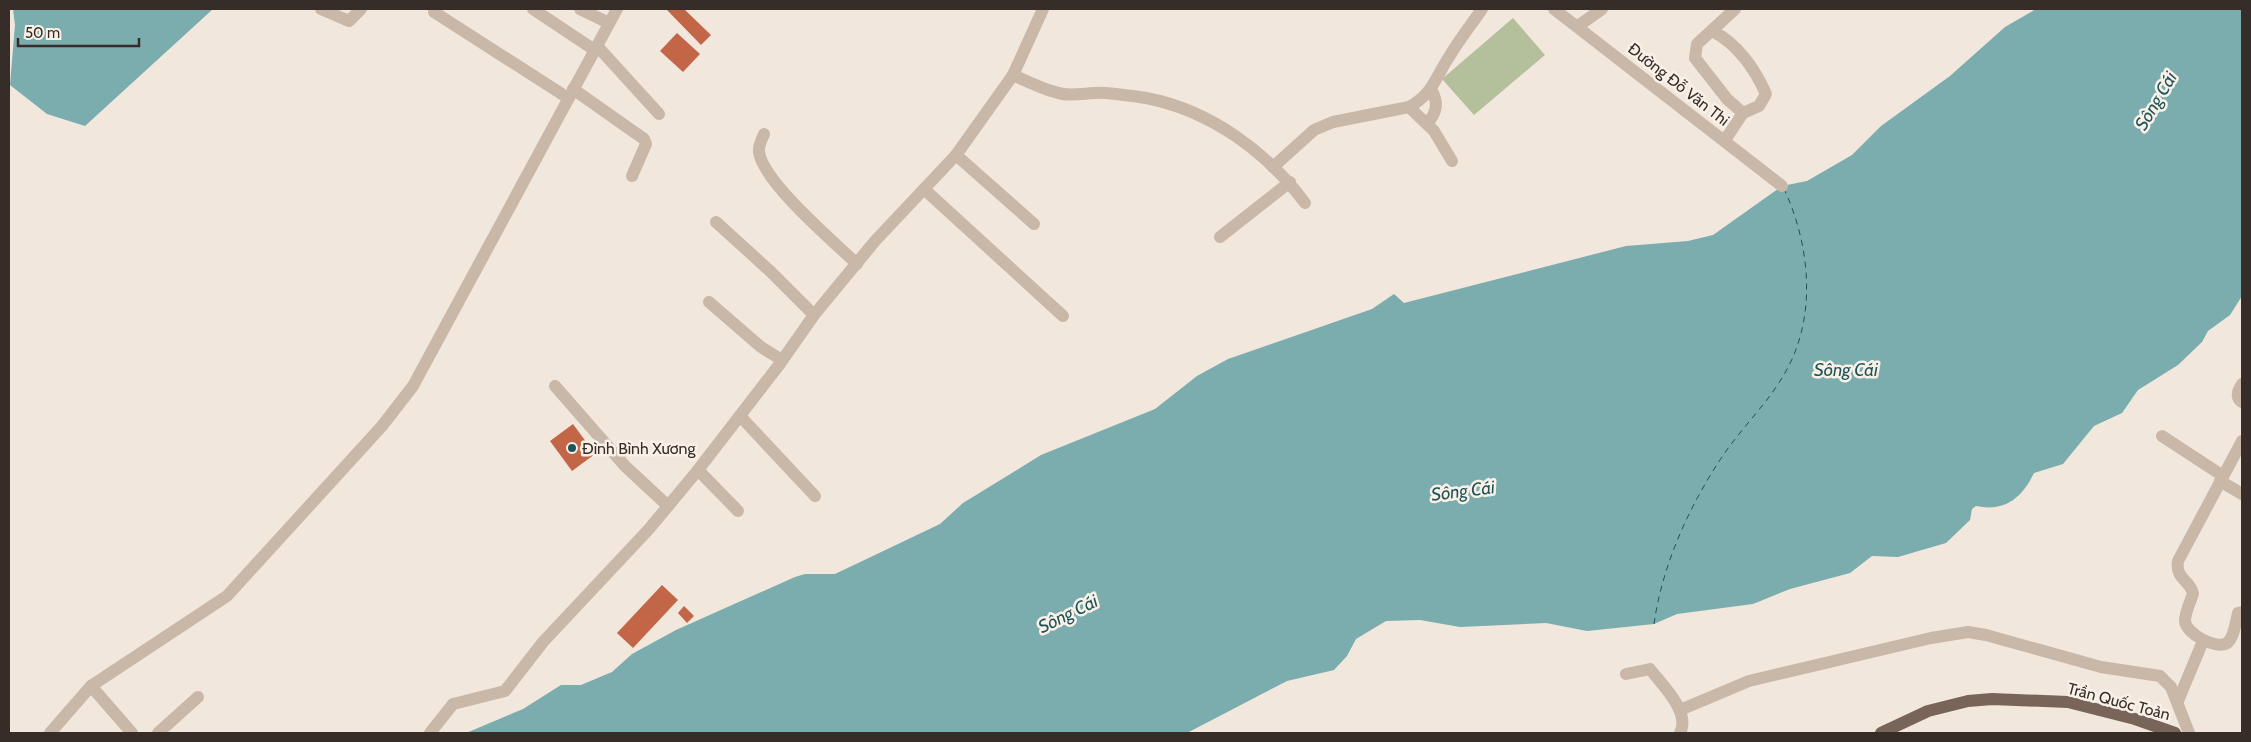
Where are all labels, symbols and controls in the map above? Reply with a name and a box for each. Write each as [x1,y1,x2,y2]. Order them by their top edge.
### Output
scale bar [18,15,139,47]
text: 50 m [25,24,60,42]
street label: Đường Đỗ Văn Thi [1624,39,1733,130]
water label: Sông Cái [2130,67,2182,134]
water label: Sông Cái [1814,359,1879,381]
place label: Đình Bình Xương [582,439,697,458]
marker: Đình Bình Xương [566,442,578,454]
water label: Sông Cái [1430,476,1497,506]
water label: Sông Cái [1034,590,1103,638]
street label: Trần Quốc Toản [2066,679,2172,724]

